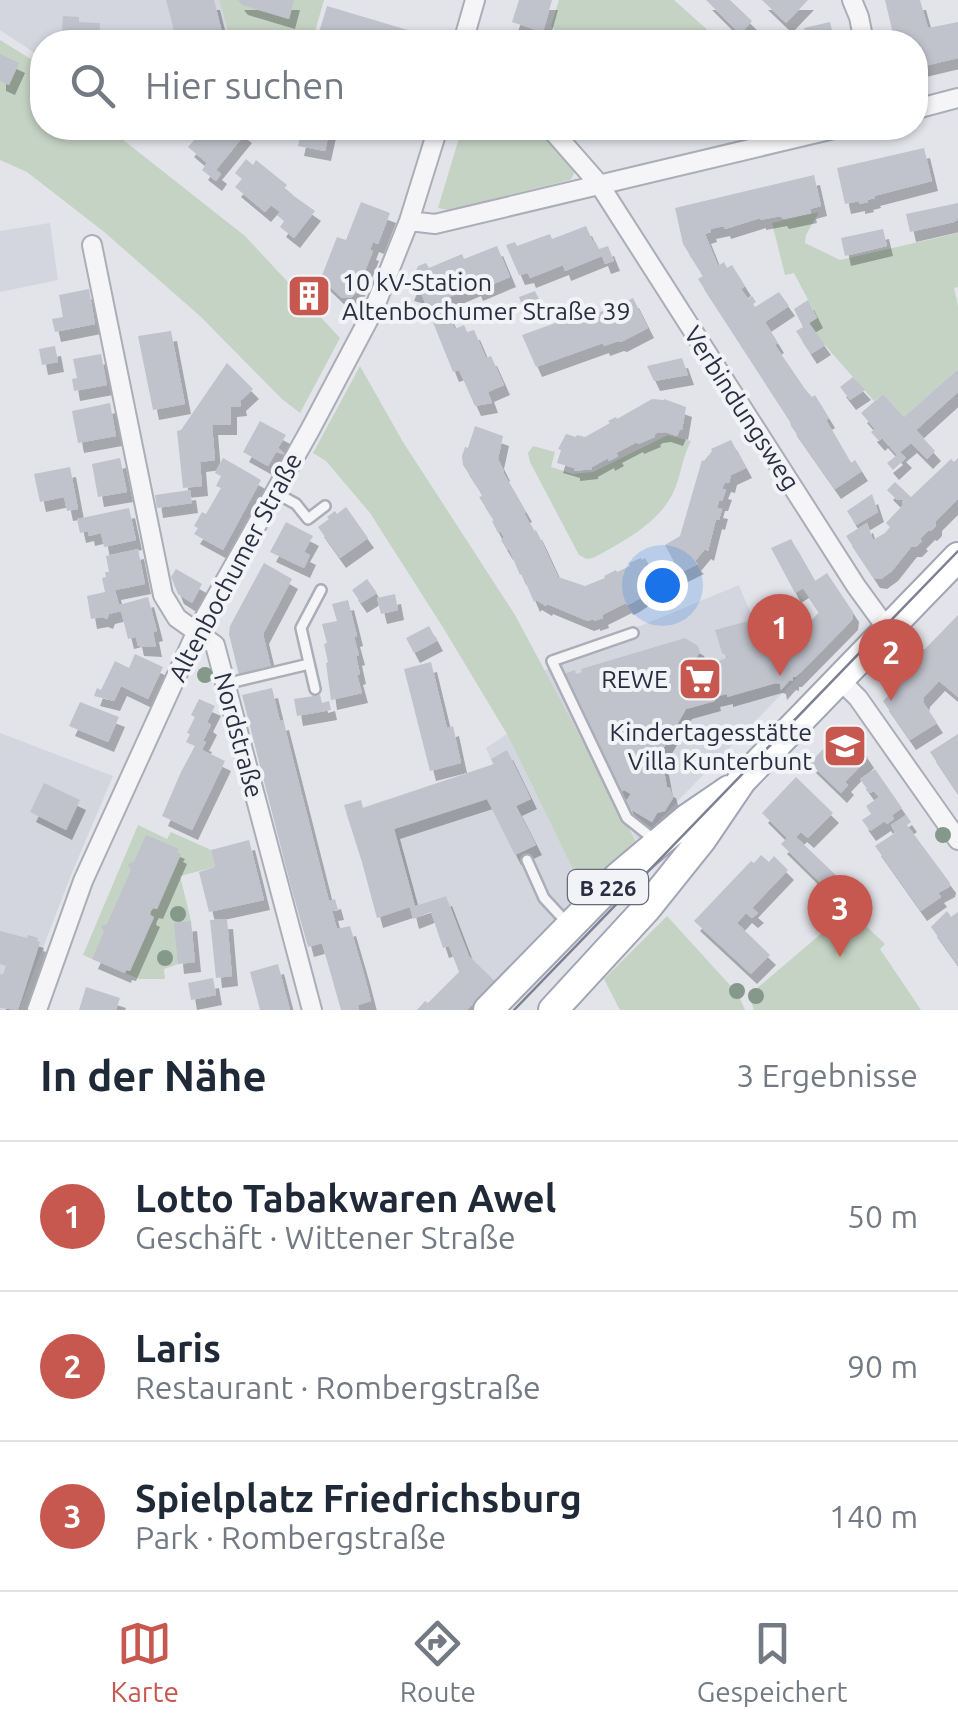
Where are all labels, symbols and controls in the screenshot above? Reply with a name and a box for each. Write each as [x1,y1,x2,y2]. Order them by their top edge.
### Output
search box [30,30,928,140]
icon: search [65,58,120,113]
text: Hier suchen [145,64,345,106]
place label: 10 kV-Station Altenbochumer Straße 39 [342,268,631,325]
building icon: 10 kV-Station Altenbochumer Straße 39 [286,273,332,319]
street label: Verbindungsweg [679,321,805,495]
street label: Altenbochumer Straße [163,448,307,686]
your location [637,560,688,611]
pin: 1 [748,594,812,676]
pin: 2 [858,618,924,701]
supermarket icon: REWE [677,656,723,702]
place label: REWE [601,665,668,693]
street label: Nordstraße [209,669,269,801]
place label: Kindertagesstätte Villa Kunterbunt [609,718,812,775]
school or university icon: Kindertagesstätte Villa Kunterbunt [822,723,868,769]
road number: B 226 [568,870,648,904]
pin: 3 [808,874,872,957]
text: In der Nähe [40,1052,267,1099]
text: 3 Ergebnisse [736,1057,918,1093]
text: Lotto Tabakwaren Awel [135,1177,556,1219]
text: 1 [63,1198,82,1234]
text: 50 m [847,1198,918,1234]
text: Geschäft · Wittener Straße [135,1219,516,1255]
text: Laris [135,1327,221,1369]
text: 2 [63,1348,82,1384]
text: 90 m [847,1348,918,1384]
text: Restaurant · Rombergstraße [135,1369,541,1405]
text: Spielplatz Friedrichsburg [135,1477,582,1519]
text: 3 [63,1498,82,1534]
text: 140 m [829,1498,918,1534]
text: Park · Rombergstraße [135,1519,446,1555]
tab: Karte [110,1616,179,1707]
tab: Route [400,1616,476,1707]
tab: Gespeichert [697,1616,848,1707]

